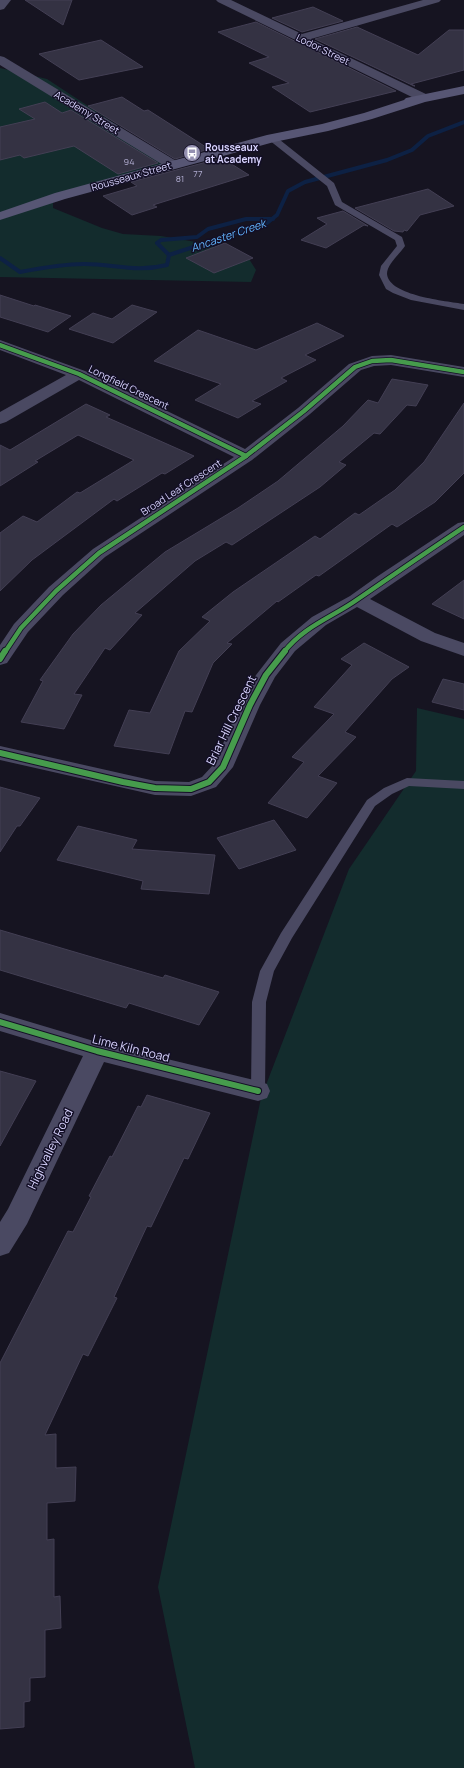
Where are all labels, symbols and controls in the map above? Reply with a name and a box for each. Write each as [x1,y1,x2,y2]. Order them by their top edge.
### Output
street label: Lodor Street [294,30,352,68]
street label: Academy Street [52,87,122,137]
place label: Rousseaux at Academy [205,140,262,166]
bus stop icon: Rousseaux at Academy [182,143,202,163]
house number: 94 [124,155,134,168]
street label: Rousseaux Street [89,158,173,194]
house number: 77 [193,167,203,180]
house number: 81 [176,172,184,185]
water label: Ancaster Creek [189,215,269,255]
street label: Longfield Crescent [86,361,172,413]
street label: Broad Leaf Crescent [138,456,224,518]
street label: Briar Hill Crescent [202,672,260,768]
street label: Lime Kiln Road [91,1030,171,1066]
street label: Highvalley Road [23,1106,77,1192]

